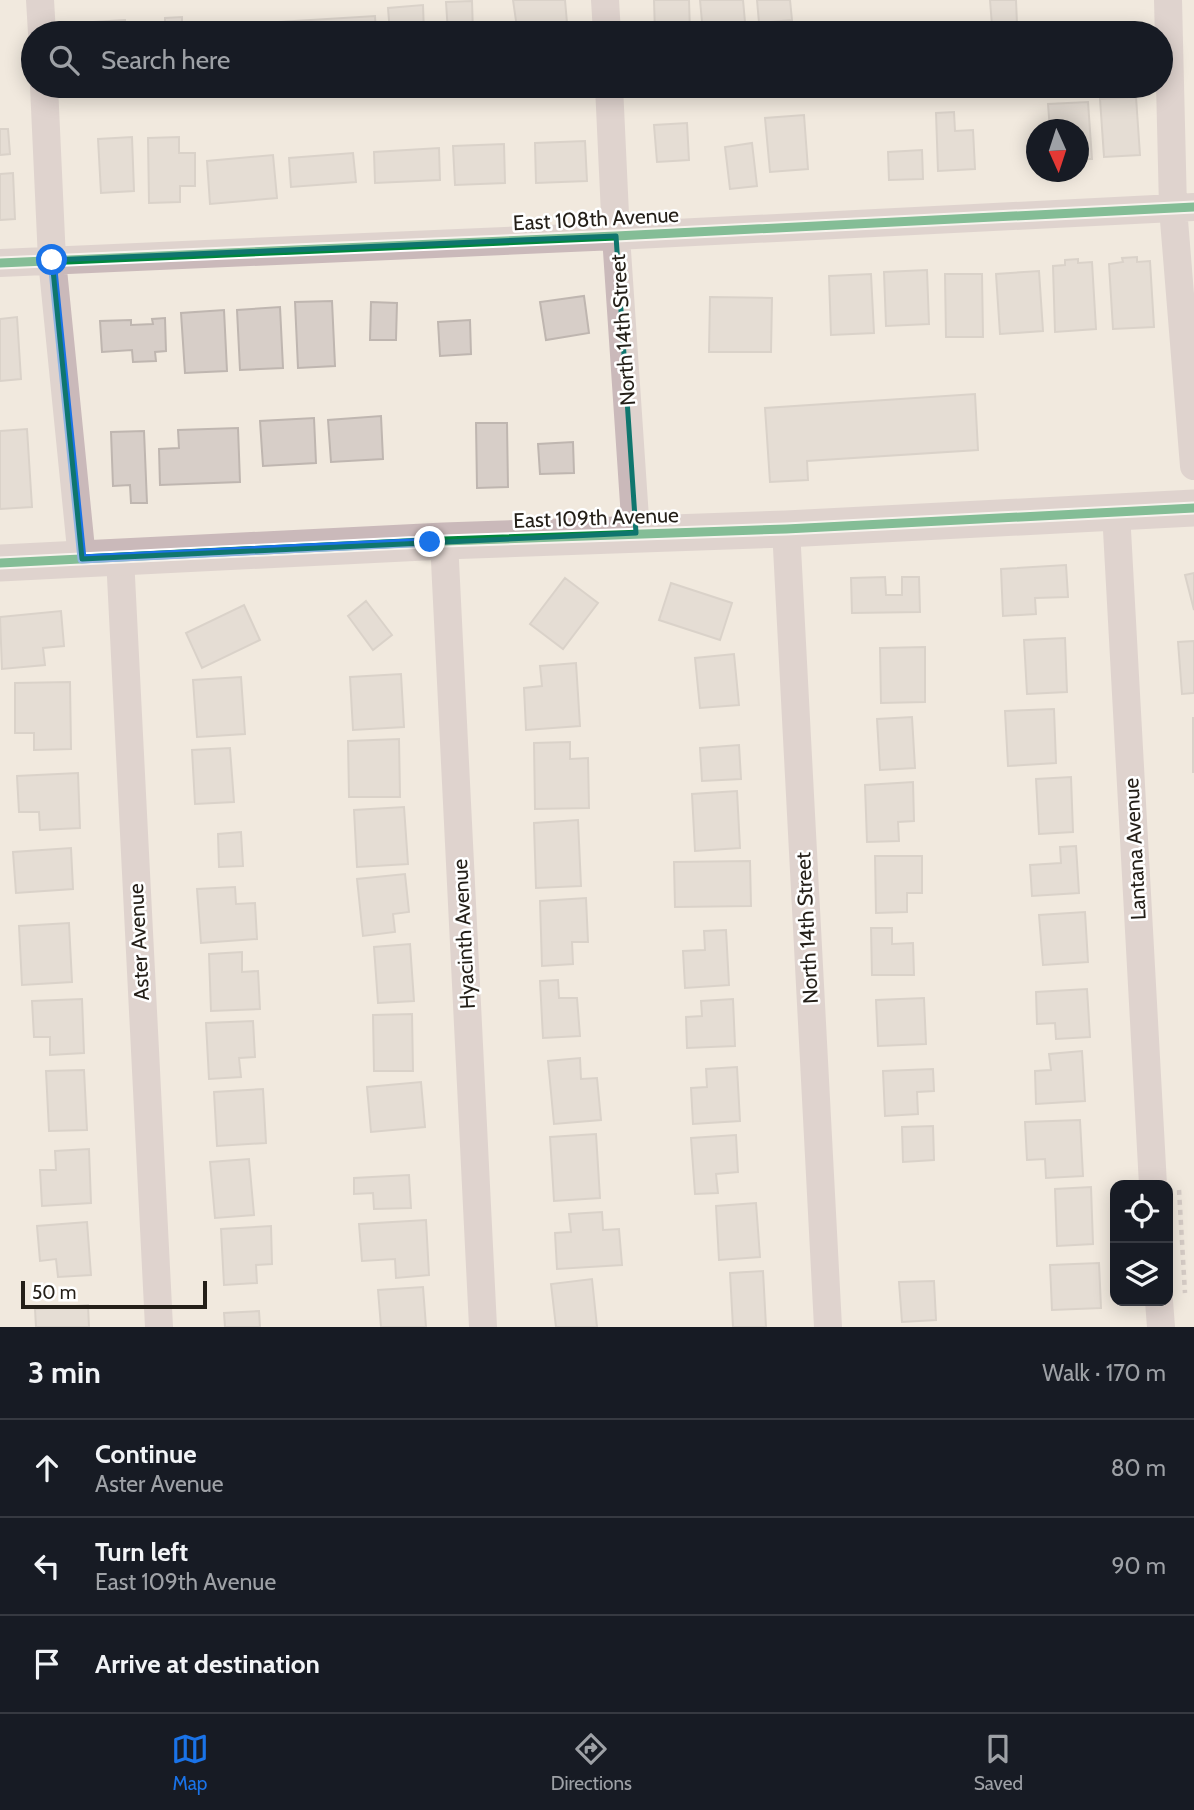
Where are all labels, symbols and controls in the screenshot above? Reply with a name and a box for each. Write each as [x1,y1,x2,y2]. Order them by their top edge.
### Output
search box [21,21,1173,98]
icon: search [45,41,83,79]
text: Search here [101,44,230,76]
north arrow [1026,119,1089,182]
street label: East 108th Avenue [512,202,680,235]
route start [36,244,67,275]
street label: North 14th Street [605,253,640,407]
street label: East 109th Avenue [513,502,679,533]
route end [414,526,445,557]
street label: Lantana Avenue [1118,777,1151,921]
street label: North 14th Street [790,851,823,1005]
street label: Hyacinth Avenue [447,858,480,1010]
street label: Aster Avenue [123,883,154,1001]
map controls [1110,1180,1173,1306]
button: locate [1110,1180,1173,1243]
button: layers [1110,1243,1173,1306]
scale bar [21,1278,206,1310]
text: 50 m [32,1281,76,1304]
text: 3 min [28,1354,101,1391]
text: Walk · 170 m [1042,1359,1166,1387]
text: Continue [95,1438,197,1470]
icon: ahead [28,1449,66,1487]
text: 80 m [1111,1454,1166,1482]
text: Aster Avenue [95,1470,224,1498]
text: Turn left [95,1536,188,1568]
icon: left [28,1547,66,1585]
text: 90 m [1112,1552,1166,1580]
text: East 109th Avenue [95,1568,276,1596]
icon: arrive [28,1645,66,1683]
text: Arrive at destination [95,1648,320,1680]
tab: Map [171,1730,209,1795]
tab: Directions [551,1730,632,1795]
tab: Saved [974,1730,1023,1795]

